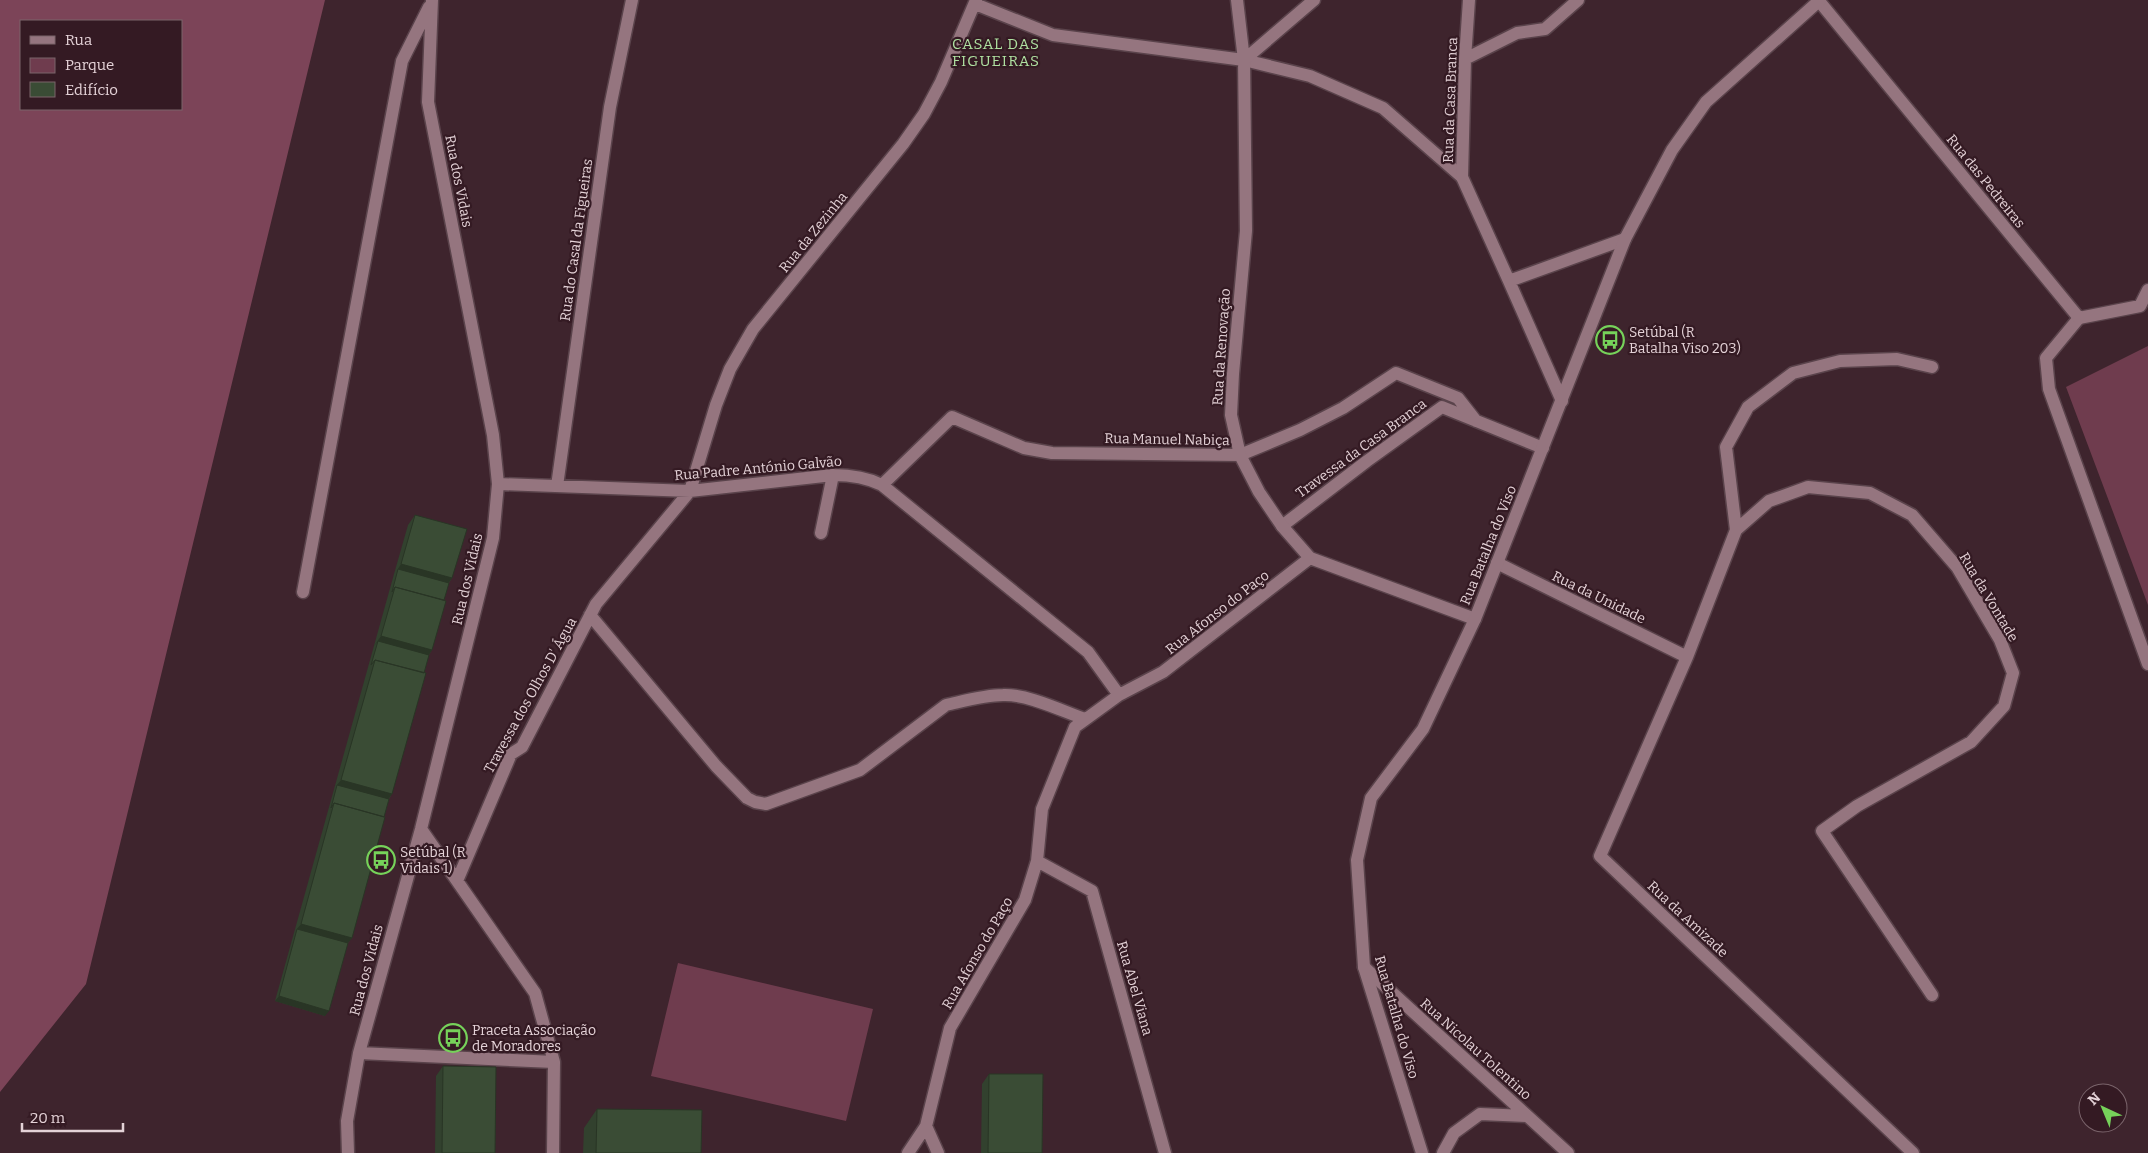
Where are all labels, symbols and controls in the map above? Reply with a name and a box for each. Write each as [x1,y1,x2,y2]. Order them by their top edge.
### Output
legend [20,20,182,110]
text: Rua [65,31,92,49]
district label: CASAL DAS FIGUEIRAS [952,35,1040,70]
street label: Rua da Casa Branca [1440,37,1461,163]
text: Parque [65,56,114,74]
text: Edifício [65,81,118,99]
street label: Rua das Pedreiras [1943,131,2028,231]
street label: Rua dos Vidais [441,133,476,229]
street label: Rua do Casal da Figueiras [557,158,596,322]
street label: Rua da Zezinha [776,188,851,276]
street label: Rua da Renovação [1209,288,1234,406]
place label: Setúbal (R Batalha Viso 203) [1629,324,1741,357]
bus stop icon: Setúbal (R Batalha Viso 203) [1595,325,1625,355]
street label: Travessa da Casa Branca [1293,395,1430,501]
street label: Rua Manuel Nabiça [1104,430,1230,449]
street label: Rua Padre António Galvão [674,453,843,484]
street label: Rua Batalha do Viso [1457,483,1520,607]
street label: Rua dos Vidais [449,531,486,627]
street label: Rua da Vontade [1955,550,2022,645]
street label: Rua Afonso do Paço [1162,567,1272,658]
street label: Rua da Unidade [1549,567,1648,627]
street label: Travessa dos Olhos D' Água [480,614,581,776]
place label: Setúbal (R Vidais 1) [400,844,466,877]
bus stop icon: Setúbal (R Vidais 1) [366,845,396,875]
street label: Rua da Amizade [1644,878,1732,961]
street label: Rua Afonso do Paço [938,894,1016,1012]
street label: Rua dos Vidais [346,923,387,1018]
street label: Rua Abel Viana [1113,939,1156,1038]
street label: Rua Batalha do Viso [1371,954,1422,1081]
street label: Rua Nicolau Tolentino [1417,995,1535,1104]
place label: Praceta Associação de Moradores [472,1022,596,1055]
bus stop icon: Praceta Associação de Moradores [438,1023,468,1053]
north arrow [2078,1083,2128,1133]
text: N [2085,1089,2104,1109]
scale bar [22,1100,124,1132]
text: 20 m [30,1109,66,1127]

